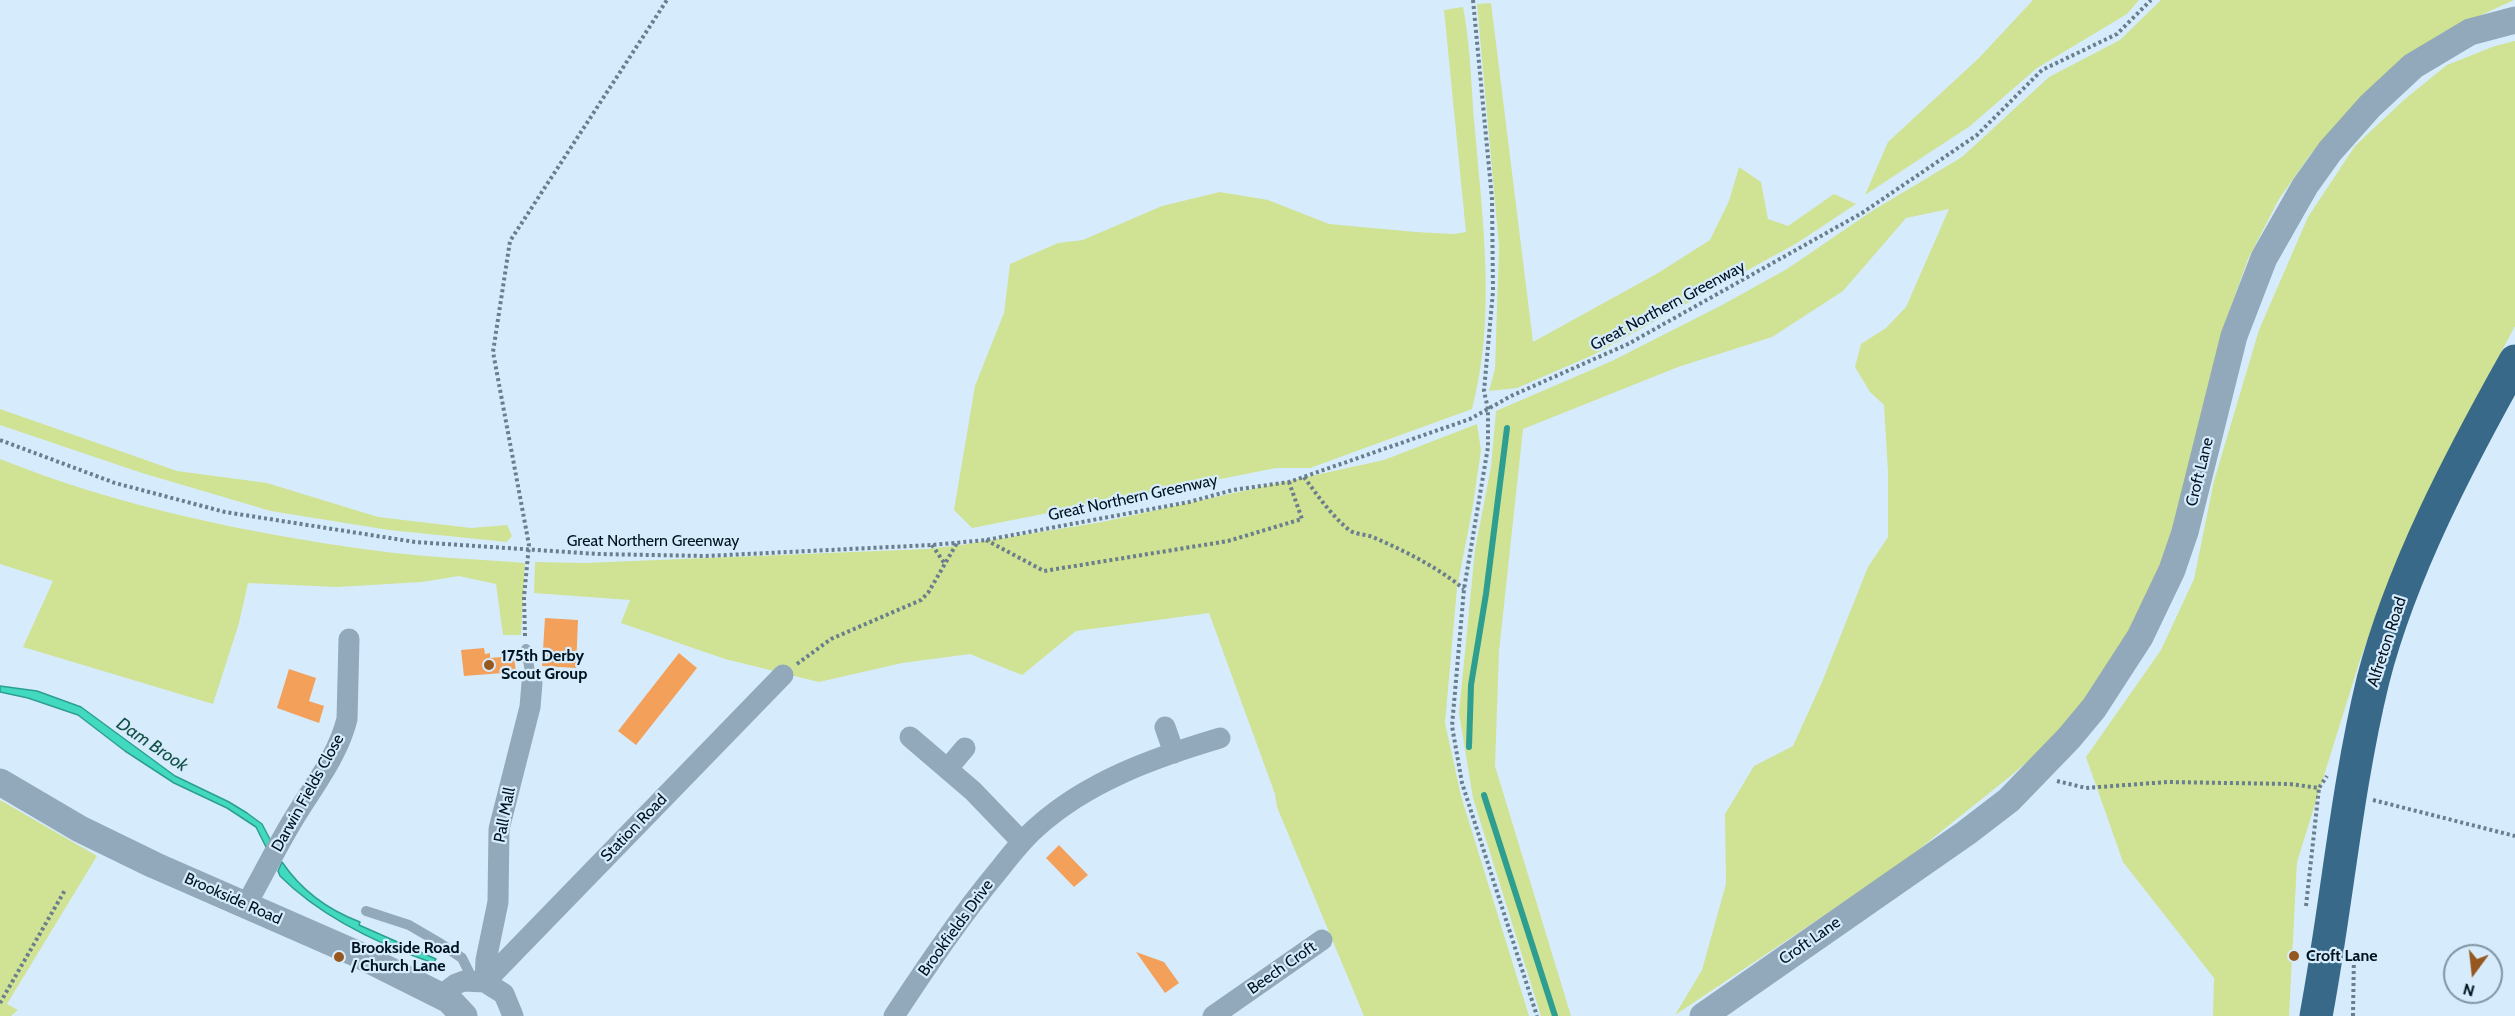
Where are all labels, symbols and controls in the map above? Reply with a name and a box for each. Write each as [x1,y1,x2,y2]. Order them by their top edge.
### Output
street label: Great Northern Greenway [1587,257,1749,355]
street label: Croft Lane [2182,436,2218,508]
street label: Great Northern Greenway [1047,471,1219,525]
street label: Great Northern Greenway [567,531,739,551]
street label: Alfreton Road [2363,595,2411,689]
place label: 175th Derby Scout Group [501,646,587,684]
marker: 175th Derby Scout Group [482,658,496,672]
water label: Dam Brook [112,713,192,777]
street label: Darwin Fields Close [268,731,348,855]
street label: Pall Mall [490,786,520,844]
street label: Station Road [597,790,671,866]
street label: Brookside Road [181,869,285,929]
street label: Brookfields Drive [915,876,997,980]
street label: Croft Lane [1776,913,1844,969]
street label: Beech Croft [1244,937,1320,999]
place label: Brookside Road / Church Lane [351,938,460,976]
north arrow [2443,944,2503,1004]
place label: Croft Lane [2306,946,2377,966]
marker: Croft Lane [2287,949,2301,963]
marker: Brookside Road / Church Lane [332,950,346,964]
text: N [2461,979,2477,1001]

